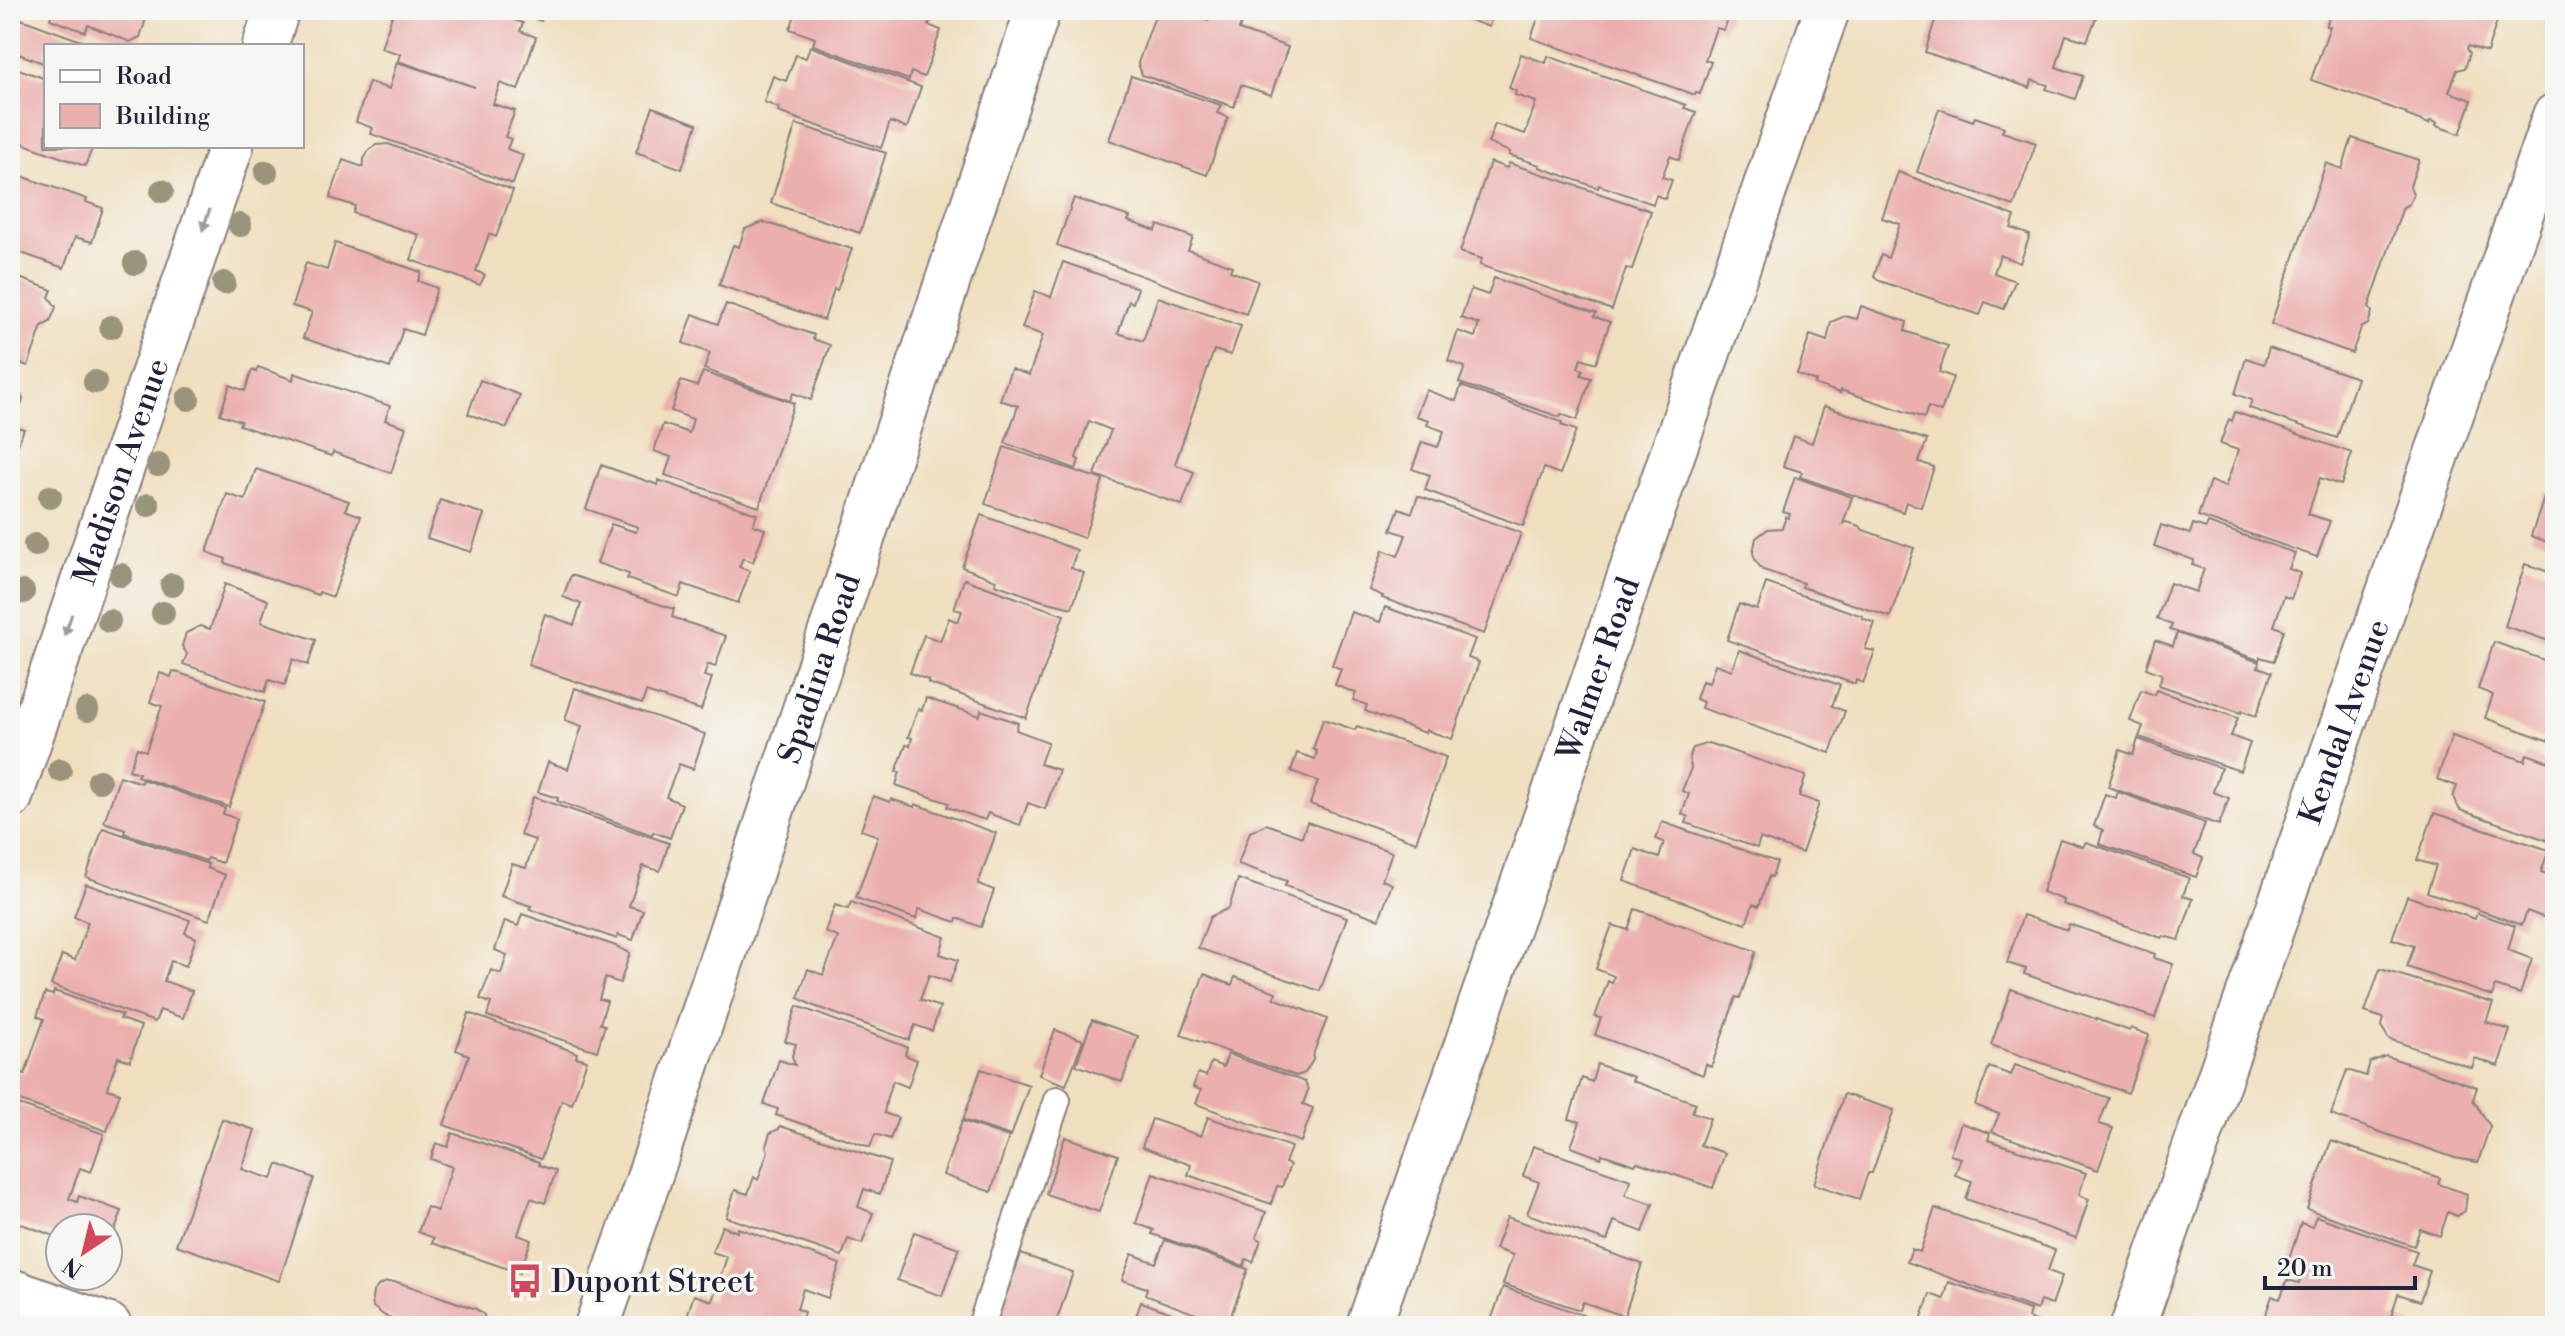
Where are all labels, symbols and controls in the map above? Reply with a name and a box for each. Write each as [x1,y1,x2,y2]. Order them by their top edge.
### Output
legend [44,44,304,148]
text: Road [116,62,172,92]
text: Building [115,102,210,132]
one-way arrow [199,208,211,232]
street label: Madison Avenue [65,353,178,590]
street label: Spadina Road [769,568,870,769]
street label: Walmer Road [1548,572,1649,767]
one-way arrow [62,613,74,637]
street label: Kendal Avenue [2291,614,2399,830]
north arrow [44,1212,124,1292]
scale bar [2265,1240,2415,1290]
text: N [58,1251,88,1283]
text: 20 m [2277,1254,2333,1284]
bus stop icon: Dupont Street [506,1262,544,1300]
place label: Dupont Street [551,1262,755,1302]

